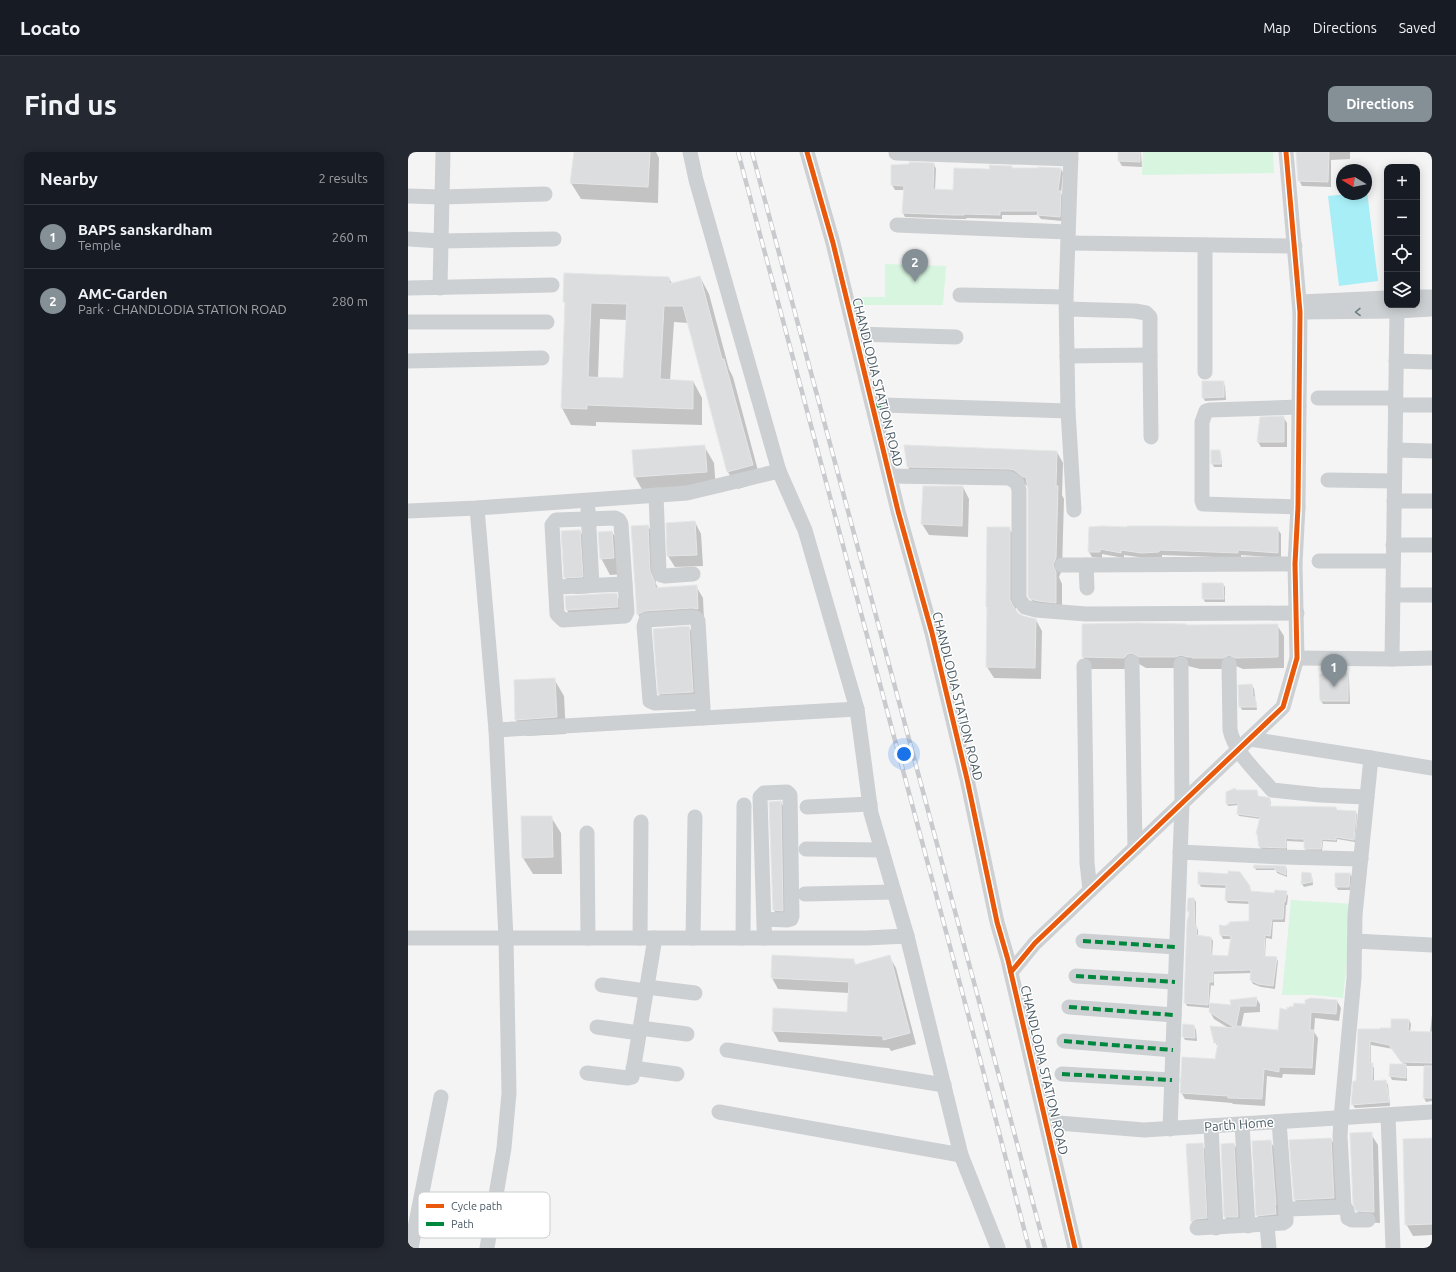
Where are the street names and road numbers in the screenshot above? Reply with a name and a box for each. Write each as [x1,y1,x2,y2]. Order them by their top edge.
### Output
street label: CHANDLODIA STATION ROAD [850,296,906,468]
street label: CHANDLODIA STATION ROAD [930,610,986,782]
street label: CHANDLODIA STATION ROAD [1019,984,1071,1156]
street label: Parth Home [1204,1115,1274,1133]

